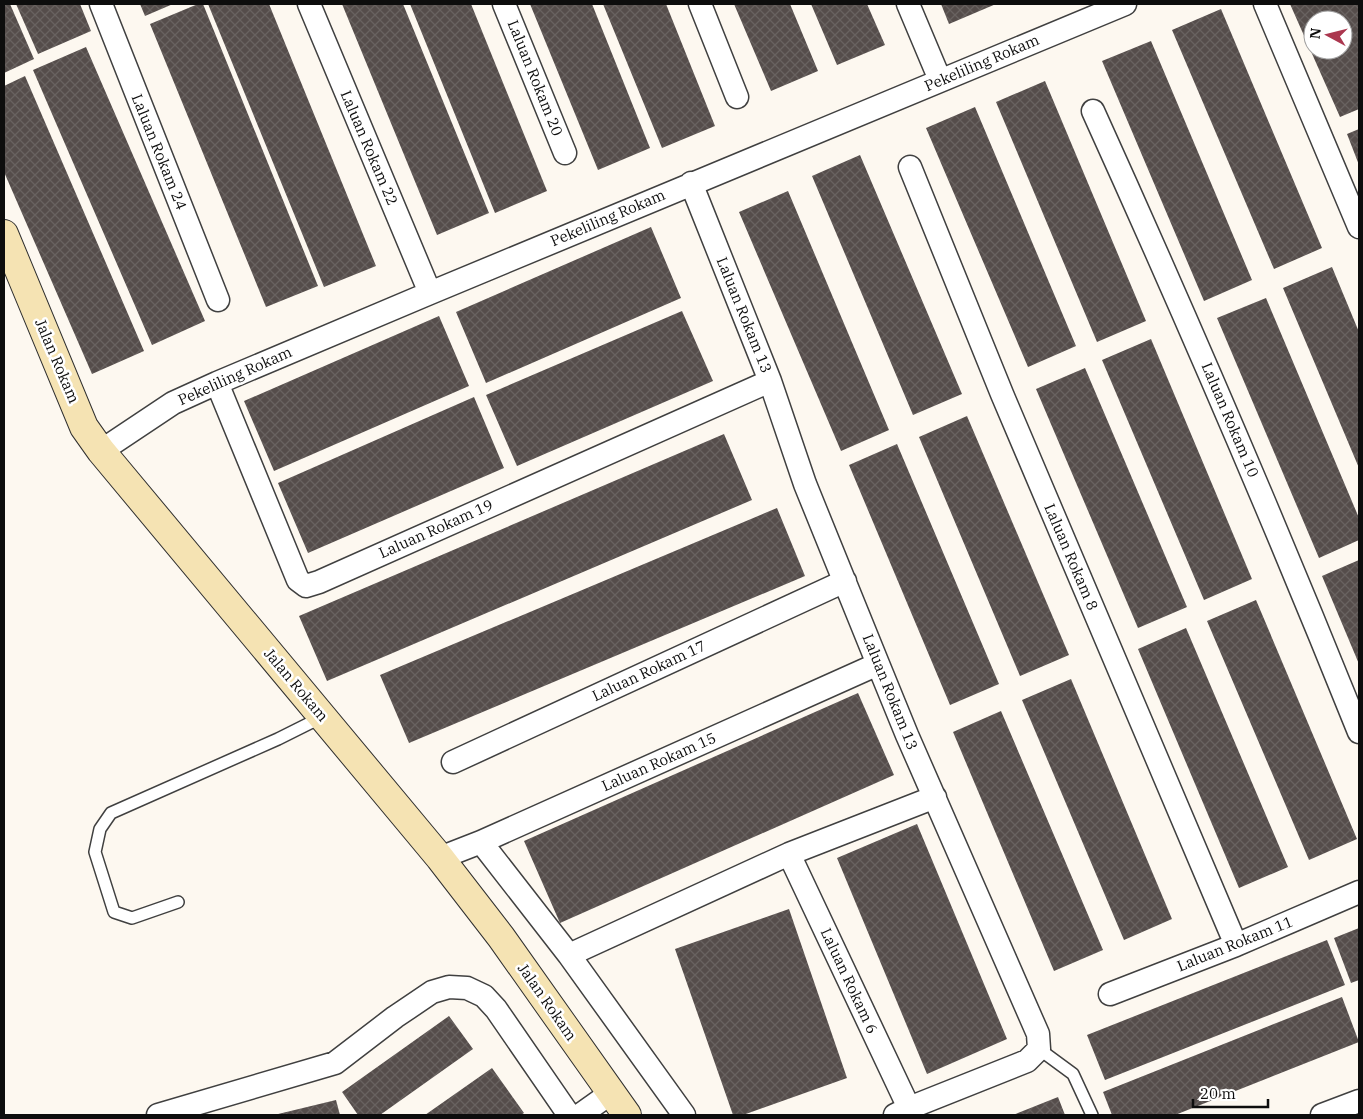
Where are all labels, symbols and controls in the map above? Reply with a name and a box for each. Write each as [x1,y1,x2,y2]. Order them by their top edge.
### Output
north arrow [1303,10,1353,60]
street label: Laluan Rokam 20 [504,17,567,138]
text: N [1305,27,1325,40]
street label: Pekeliling Rokam [922,30,1042,95]
street label: Laluan Rokam 22 [337,87,402,208]
street label: Laluan Rokam 24 [128,91,191,212]
street label: Pekeliling Rokam [548,185,668,250]
street label: Laluan Rokam 13 [713,254,776,375]
street label: Jalan Rokam [31,316,84,406]
street label: Pekeliling Rokam [175,342,295,409]
street label: Laluan Rokam 10 [1198,359,1263,480]
street label: Laluan Rokam 19 [376,495,496,562]
street label: Laluan Rokam 8 [1040,501,1103,613]
street label: Laluan Rokam 13 [859,631,922,752]
street label: Laluan Rokam 17 [589,636,709,705]
street label: Jalan Rokam [260,644,333,725]
street label: Laluan Rokam 15 [599,728,719,795]
street label: Laluan Rokam 11 [1174,912,1295,975]
street label: Laluan Rokam 6 [817,925,882,1037]
street label: Jalan Rokam [514,959,581,1044]
scale bar [1193,1076,1268,1108]
text: 20 m [1200,1084,1236,1103]

